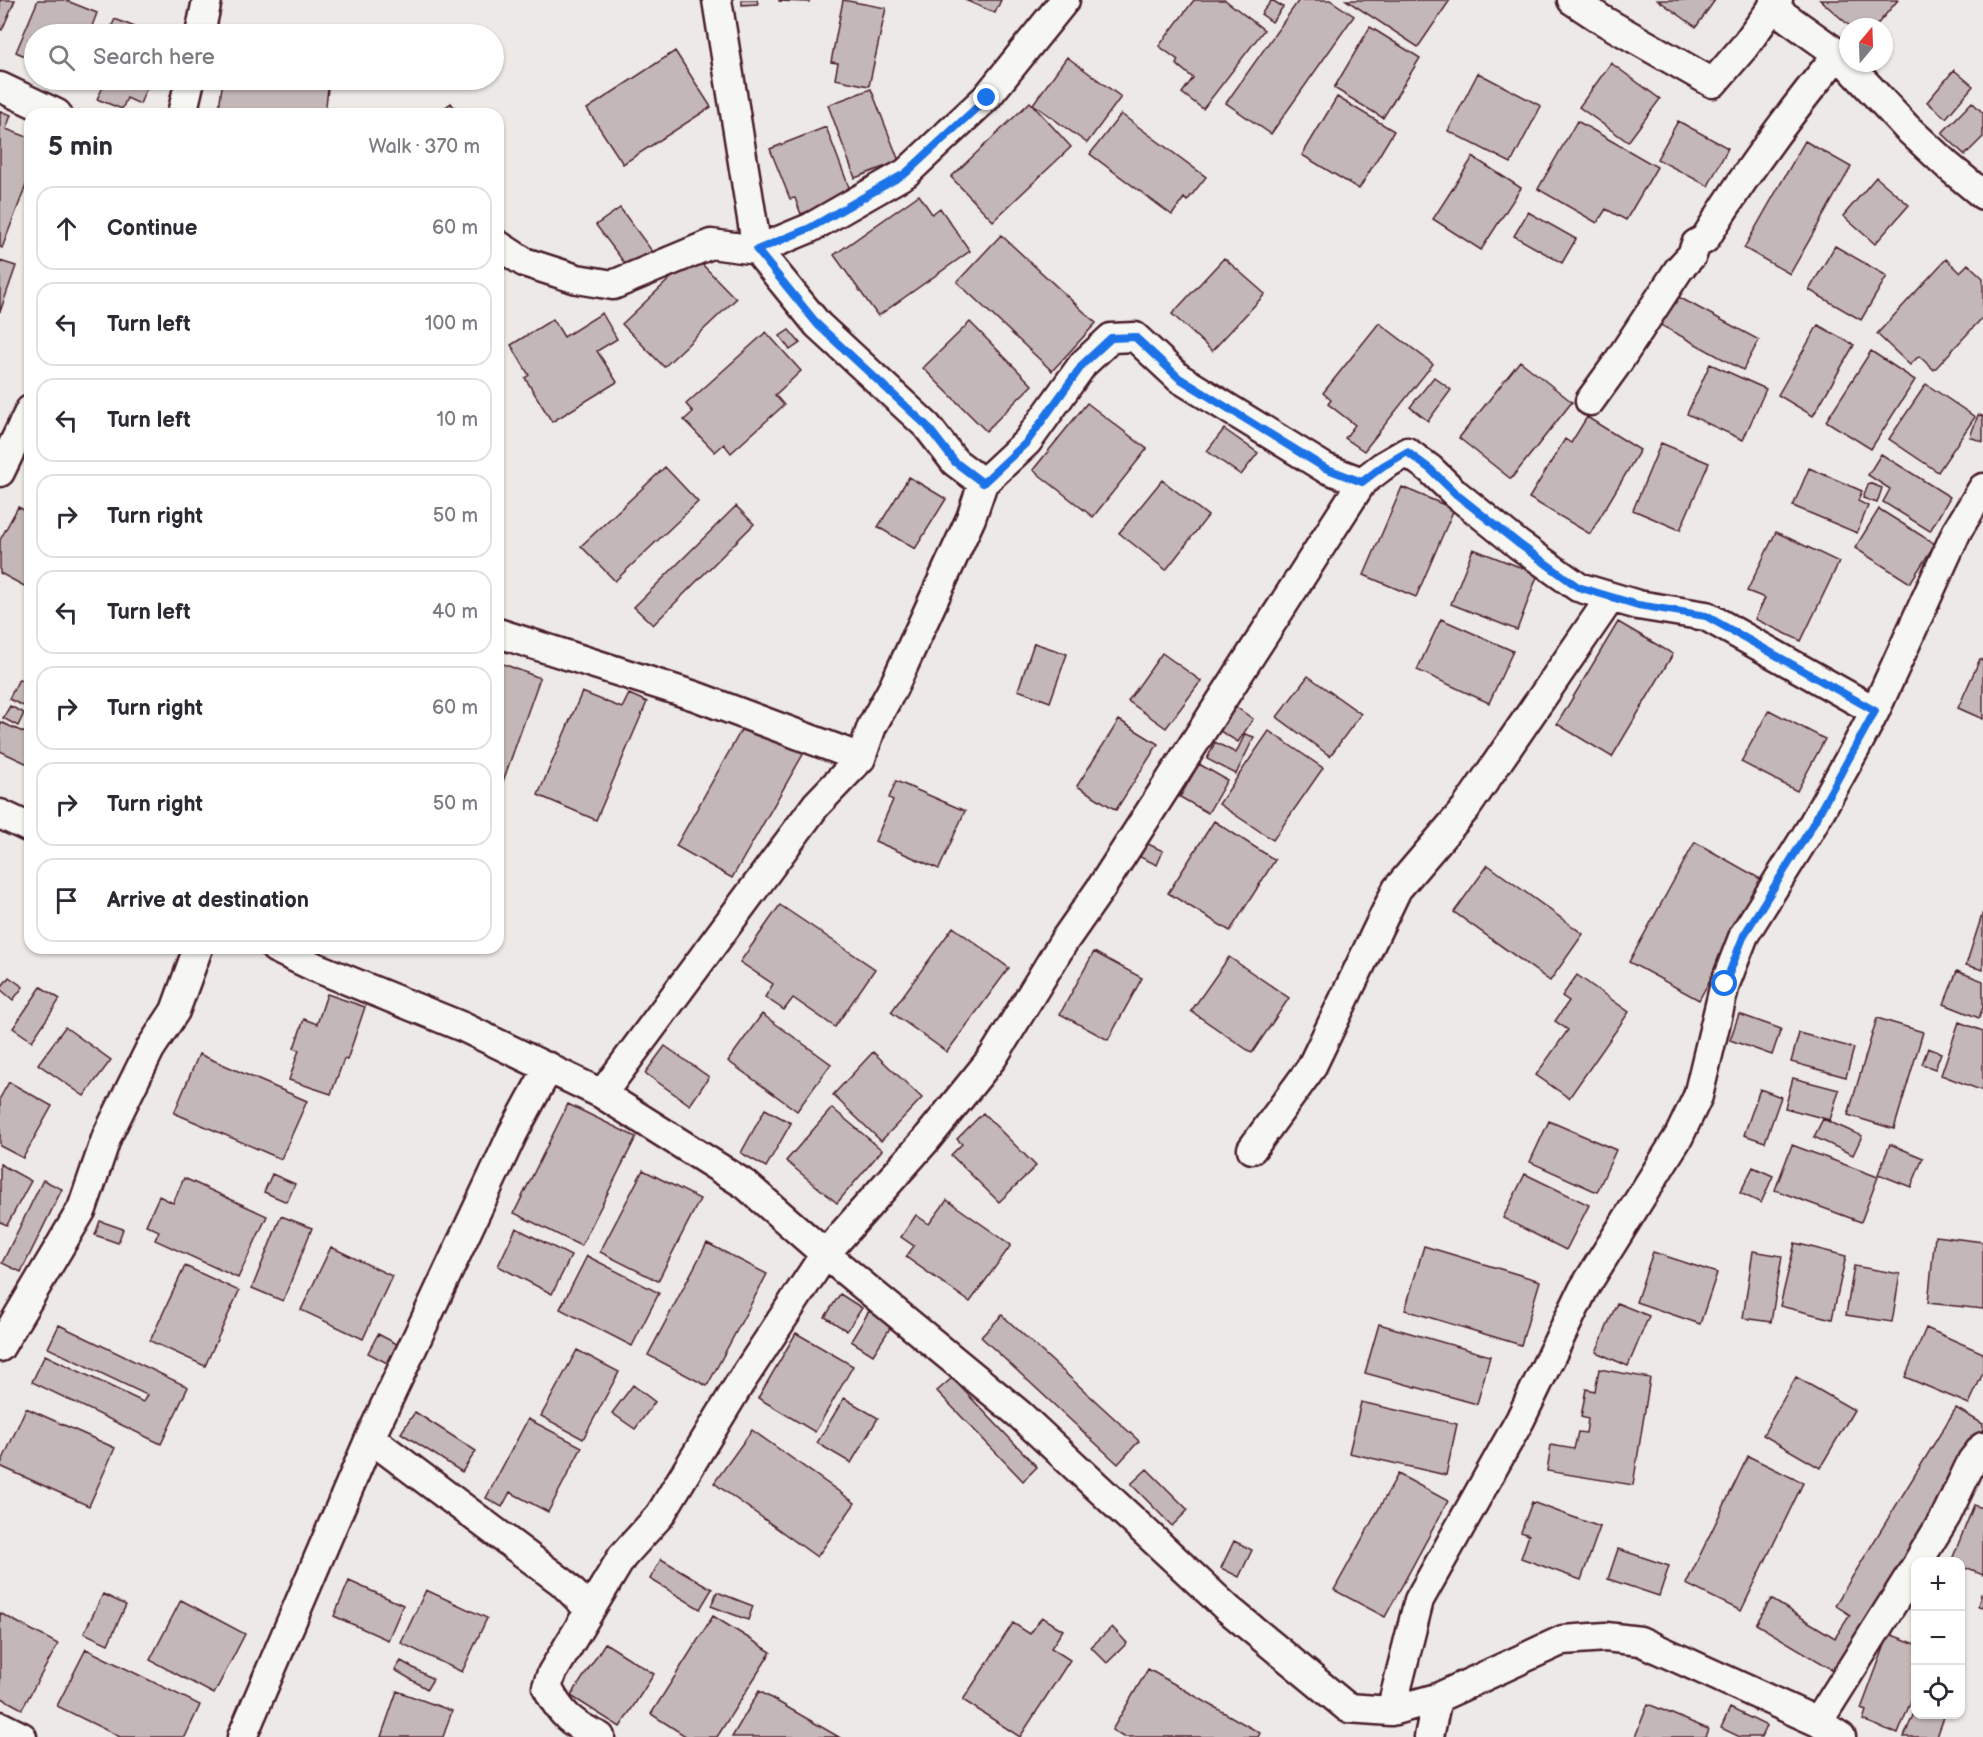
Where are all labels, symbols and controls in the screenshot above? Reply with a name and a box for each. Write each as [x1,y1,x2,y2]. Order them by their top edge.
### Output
north arrow [1839,18,1893,72]
search box [24,24,504,90]
icon: search [45,41,78,74]
text: Search here [93,44,215,71]
route end [973,84,999,110]
text: 5 min [48,132,113,163]
text: Walk · 370 m [368,135,480,159]
icon: ahead [50,212,83,245]
text: Continue [107,215,197,242]
text: 60 m [432,216,478,240]
icon: left [50,308,83,341]
text: Turn left [107,311,191,338]
text: 100 m [425,312,478,336]
icon: left [50,404,83,437]
text: Turn left [107,407,191,434]
text: 10 m [437,408,478,432]
icon: right [50,500,83,533]
text: Turn right [107,503,203,530]
text: 50 m [433,504,478,528]
icon: left [50,596,83,629]
text: Turn left [107,599,191,626]
text: 40 m [432,600,478,624]
icon: right [50,692,83,725]
text: Turn right [107,695,203,722]
text: 60 m [432,696,478,720]
icon: right [50,788,83,821]
text: Turn right [107,791,203,818]
text: 50 m [433,792,478,816]
icon: arrive [50,884,83,917]
text: Arrive at destination [107,887,309,914]
route start [1711,970,1737,996]
map controls [1911,1557,1965,1719]
button: + [1911,1557,1965,1611]
button: − [1911,1611,1965,1665]
button: locate [1911,1665,1965,1719]

